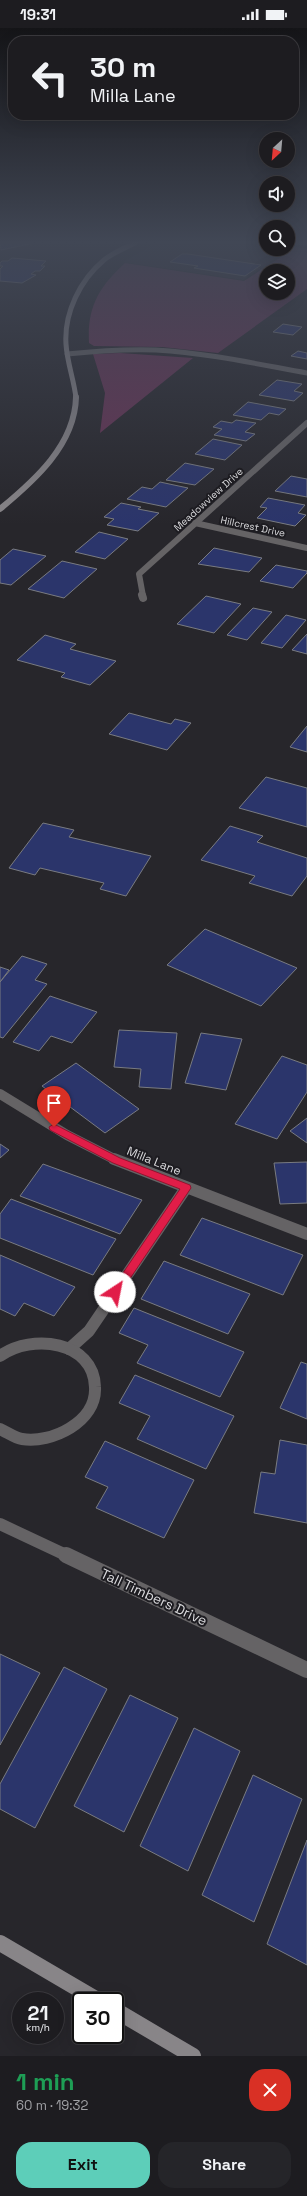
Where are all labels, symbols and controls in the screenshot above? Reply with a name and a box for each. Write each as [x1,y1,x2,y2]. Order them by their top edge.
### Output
text: 19:31 [20,5,56,24]
text: 30 m [90,49,156,85]
icon: left [24,52,76,104]
text: Milla Lane [90,84,176,107]
north arrow [259,132,295,168]
map controls [259,132,295,300]
button: sound [259,176,295,212]
button: search [259,220,295,256]
button: layers [259,264,295,300]
street label: Meadowview Drive [171,465,246,534]
street label: Hillcrest Drive [219,513,286,540]
pin [37,1086,71,1127]
icon: arrive [43,1092,65,1114]
street label: Milla Lane [125,1143,183,1179]
position arrow [94,1271,136,1313]
street label: Tall Timbers Drive [98,1564,210,1630]
speed limit sign: 30 [72,1992,124,2044]
text: 21 [28,2000,48,2026]
text: km/h [26,2021,50,2034]
text: 1 min [16,2066,75,2097]
button: close [249,2069,291,2111]
text: 60 m · 19:32 [16,2097,88,2114]
button: Exit [16,2142,150,2188]
button: Share [158,2142,291,2188]

